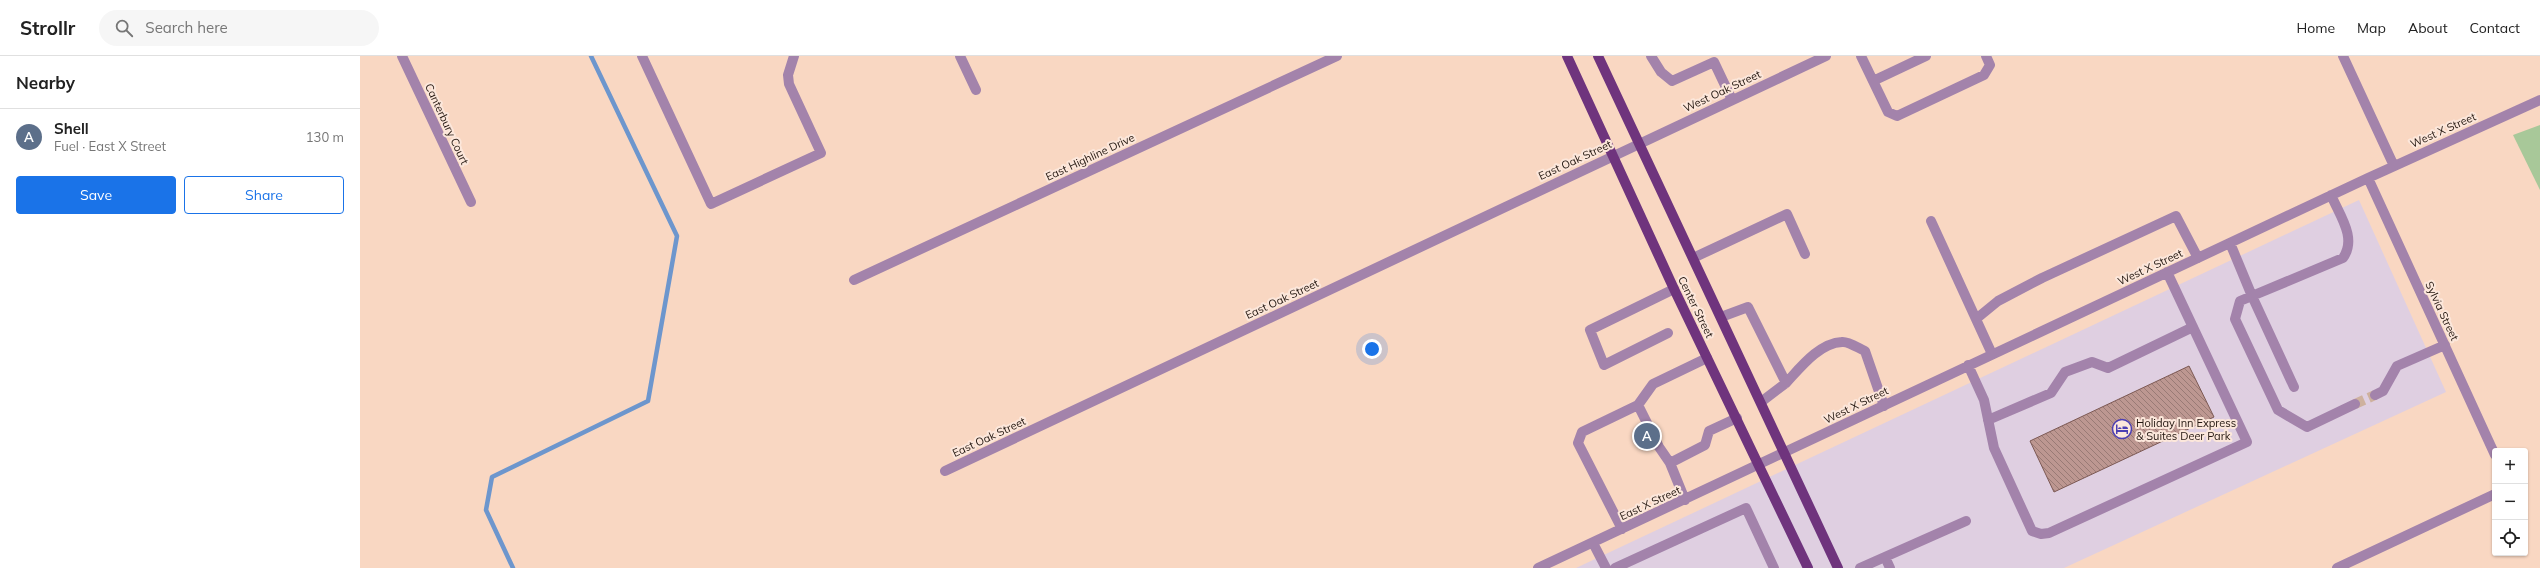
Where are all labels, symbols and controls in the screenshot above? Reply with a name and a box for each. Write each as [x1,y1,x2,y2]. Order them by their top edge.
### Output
search box [99,10,379,46]
text: Strollr [20,16,75,40]
icon: search [113,17,135,39]
text: Search here [145,18,228,37]
text: Home [2296,19,2335,37]
text: Map [2357,19,2386,37]
text: About [2408,19,2448,37]
text: Contact [2470,19,2520,37]
street label: West Oak Street [1681,67,1763,115]
text: Nearby [16,72,75,93]
street label: Canterbury Court [422,81,472,167]
street label: West X Street [2408,109,2478,151]
text: Shell [54,119,89,138]
text: A [24,129,34,145]
text: 130 m [306,129,344,145]
street label: East Highline Drive [1043,130,1137,184]
street label: East Oak Street [1536,137,1614,183]
text: Fuel · East X Street [54,138,166,154]
button: Save [16,176,176,214]
button: Share [184,176,344,214]
street label: West X Street [2115,246,2185,288]
street label: Center Street [1675,274,1717,340]
street label: East Oak Street [1243,276,1321,322]
street label: Sylvia Street [2422,279,2462,343]
your location [1362,339,1382,359]
street label: West X Street [1821,383,1891,427]
street label: East Oak Street [950,414,1028,460]
place label: Holiday Inn Express & Suites Deer Park [2136,416,2236,443]
hotel icon: Holiday Inn Express & Suites Deer Park [2111,418,2133,440]
pin: A [1634,421,1660,451]
map controls [2492,448,2528,556]
button: + [2492,448,2528,484]
street label: East X Street [1617,483,1683,523]
button: − [2492,484,2528,520]
button: locate [2492,520,2528,556]

